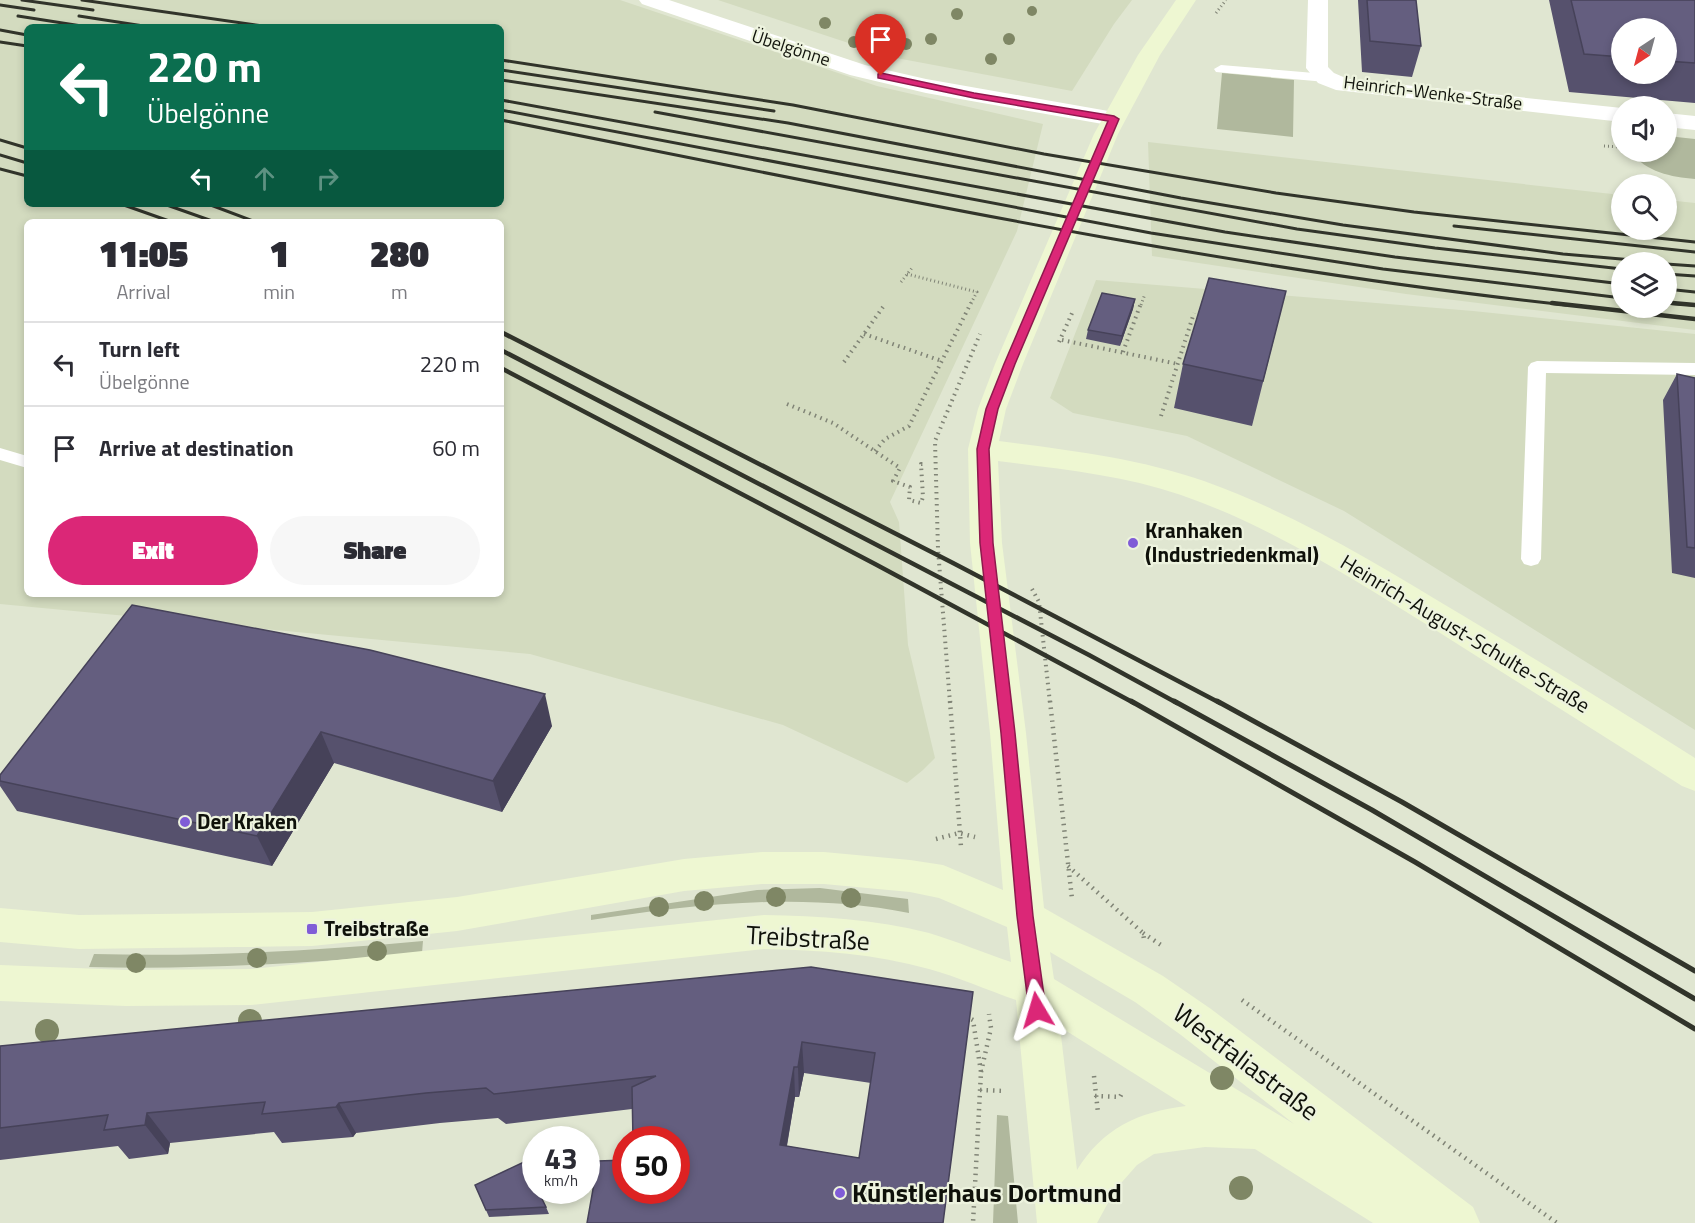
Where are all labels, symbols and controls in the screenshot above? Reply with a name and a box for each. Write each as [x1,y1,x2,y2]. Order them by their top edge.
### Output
pin [855,14,906,76]
north arrow [1611,18,1677,84]
map controls [1611,18,1677,318]
street label: Übelgönne [748,22,834,73]
icon: arrive [864,23,897,56]
text: 220 m [147,34,262,98]
icon: left [48,48,126,126]
street label: Heinrich-Wenke-Straße [1342,68,1524,117]
text: Übelgönne [147,92,269,133]
button: sound [1611,96,1677,162]
icon: left [185,162,218,195]
icon: ahead [248,162,281,195]
icon: right [311,162,344,195]
button: search [1611,174,1677,240]
text: 11:05 [99,226,188,281]
text: 1 [269,226,289,281]
text: 280 [370,226,429,281]
button: layers [1611,252,1677,318]
text: Arrival [116,276,171,307]
text: min [263,276,295,307]
text: m [391,276,408,307]
text: Turn left [99,332,180,366]
text: 220 m [420,347,480,381]
icon: left [48,348,81,381]
text: Übelgönne [99,366,190,397]
text: Arrive at destination [99,431,294,465]
text: 60 m [432,431,480,465]
icon: arrive [48,432,81,465]
place label: Kranhaken (Industriedenkmal) [1145,514,1319,570]
button: Exit [48,516,258,585]
button: Share [270,516,480,585]
marker: Kranhaken (Industriedenkmal) [1126,536,1140,550]
street label: Heinrich-August-Schulte-Straße [1335,546,1596,721]
place label: Der Kraken [197,805,297,837]
marker: Der Kraken [178,815,192,829]
place label: Treibstraße [324,912,429,944]
street label: Treibstraße [745,915,871,960]
marker: Treibstraße [305,922,319,936]
position arrow [1005,978,1069,1042]
street label: Westfaliastraße [1165,994,1328,1130]
speed limit sign: 50 [612,1126,690,1204]
text: 43 [544,1135,578,1181]
text: km/h [544,1169,578,1192]
place label: Künstlerhaus Dortmund [852,1173,1122,1212]
marker: Künstlerhaus Dortmund [833,1186,847,1200]

